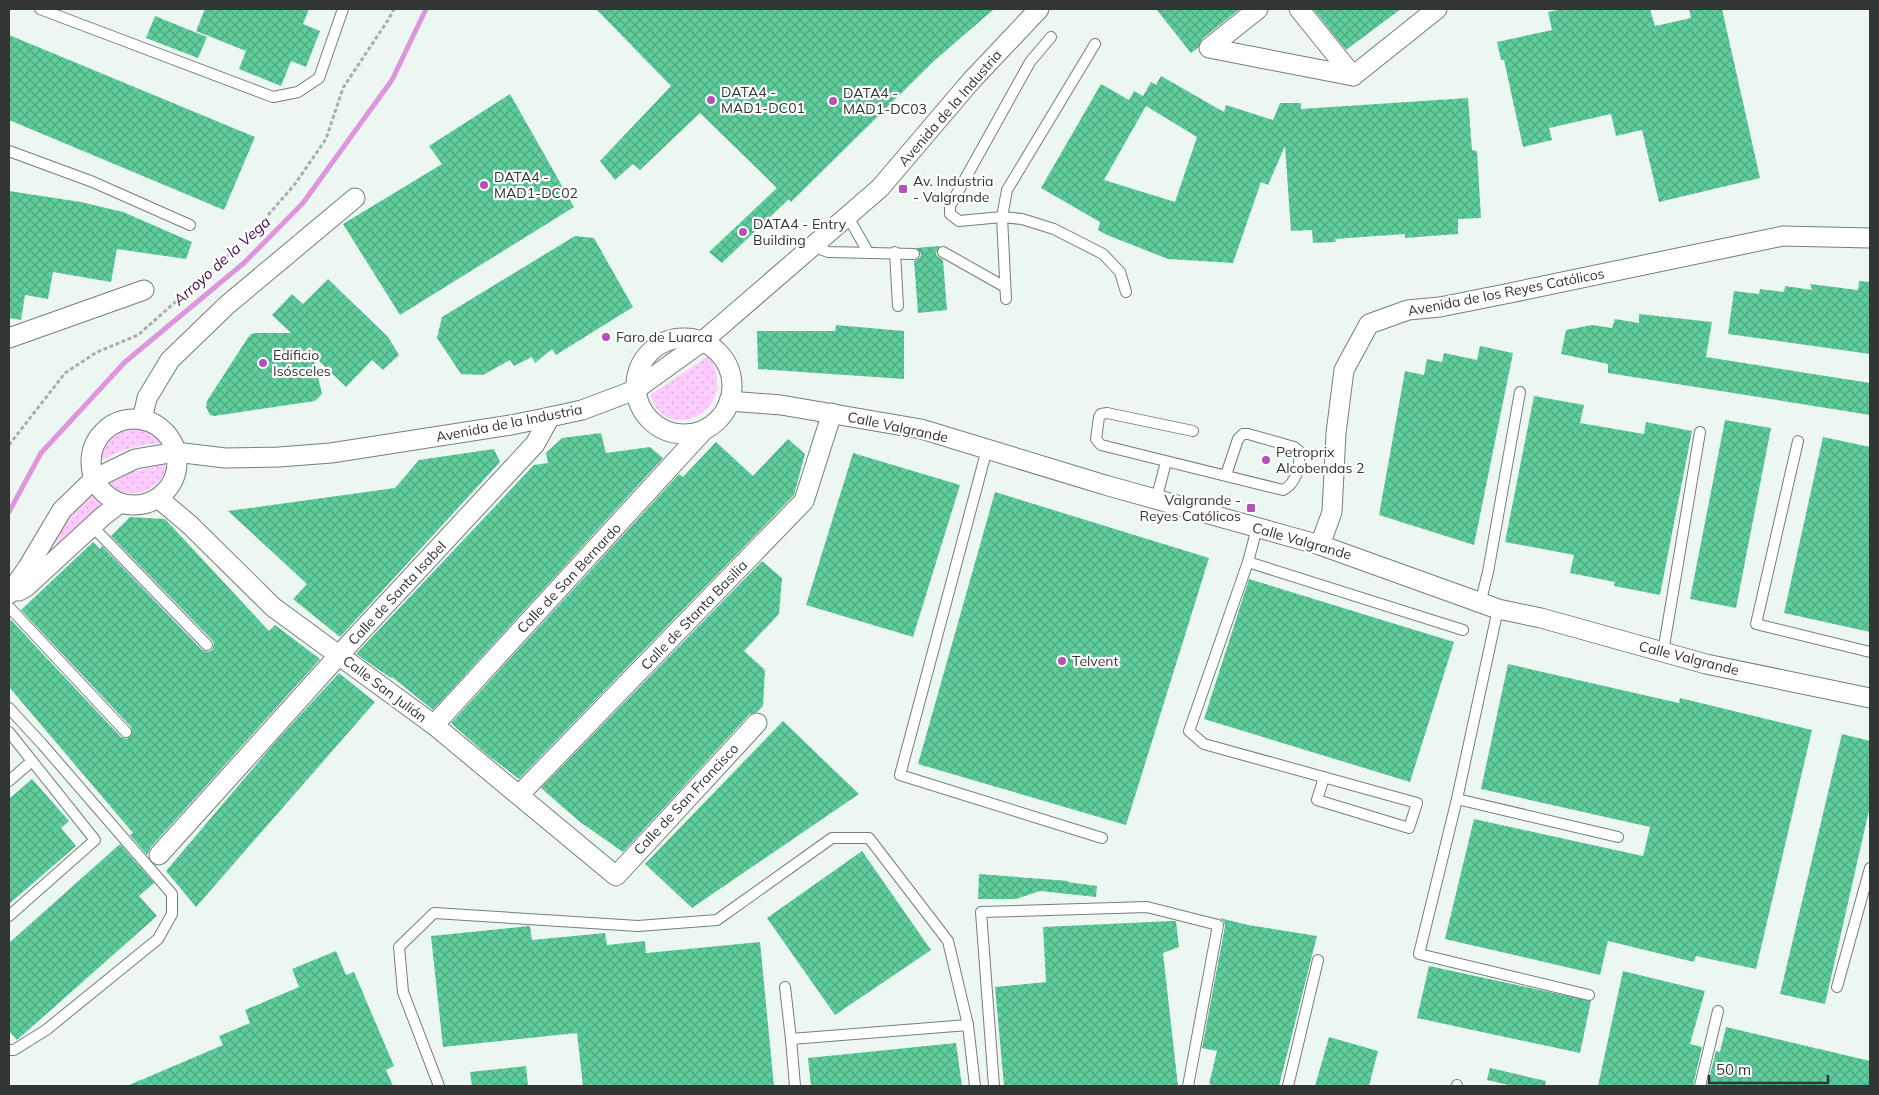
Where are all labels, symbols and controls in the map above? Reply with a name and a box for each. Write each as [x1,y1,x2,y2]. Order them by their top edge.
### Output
street label: Avenida de la Industria [894,46,1006,170]
place label: DATA4 - MAD1-DC01 [721,83,805,117]
place label: DATA4 - MAD1-DC03 [843,84,927,118]
marker: DATA4 - MAD1-DC01 [705,94,717,106]
marker: DATA4 - MAD1-DC03 [827,95,839,107]
place label: DATA4 - MAD1-DC02 [494,168,578,202]
place label: Av. Industria - Valgrande [913,172,993,206]
marker: DATA4 - MAD1-DC02 [478,179,490,191]
marker: Av. Industria - Valgrande [897,183,909,195]
water label: Arroyo de la Vega [169,212,274,310]
place label: DATA4 - Entry Building [753,215,847,249]
marker: DATA4 - Entry Building [737,226,749,238]
street label: Avenida de los Reyes Católicos [1406,264,1606,320]
place label: Faro de Luarca [616,328,713,346]
marker: Faro de Luarca [600,331,612,343]
place label: Edificio Isósceles [273,346,331,380]
marker: Edificio Isósceles [257,357,269,369]
street label: Avenida de la Industria [434,400,584,446]
street label: Calle Valgrande [846,408,950,446]
place label: Petroprix Alcobendas 2 [1276,443,1364,477]
marker: Petroprix Alcobendas 2 [1260,454,1272,466]
place label: Valgrande - Reyes Católicos [1139,491,1241,525]
marker: Valgrande - Reyes Católicos [1245,502,1257,514]
street label: Calle Valgrande [1250,518,1354,564]
street label: Calle de San Bernardo [513,519,625,637]
street label: Calle de Santa Isabel [344,537,450,649]
street label: Calle de Stanta Basilia [637,556,751,674]
street label: Calle Valgrande [1637,637,1741,679]
street label: Calle San Julián [339,652,431,726]
place label: Telvent [1072,652,1118,670]
marker: Telvent [1056,655,1068,667]
street label: Calle de San Francisco [630,740,742,858]
scale bar [1709,1052,1828,1084]
text: 50 m [1716,1060,1751,1079]

